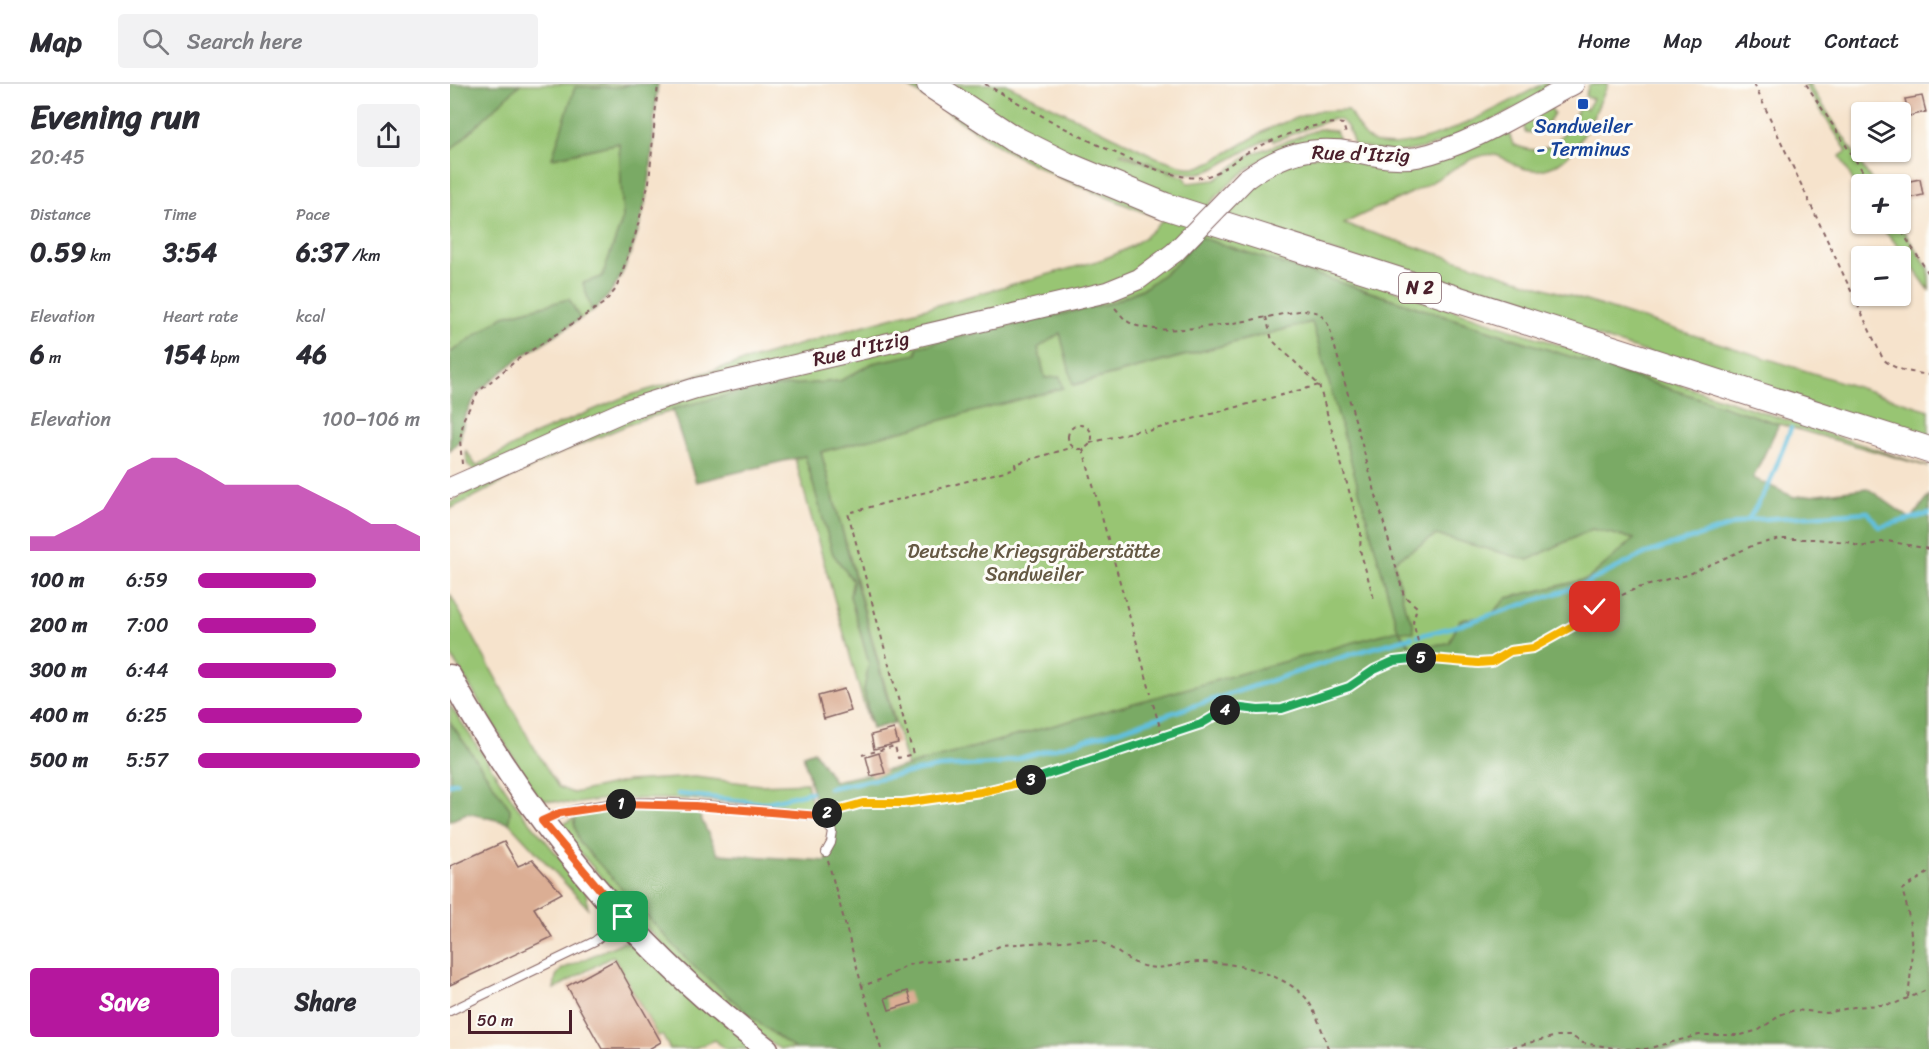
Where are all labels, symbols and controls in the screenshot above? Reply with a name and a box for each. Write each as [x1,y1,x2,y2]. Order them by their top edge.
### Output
search box [118,14,538,68]
text: Map [30,17,82,66]
text: Search here [187,22,303,61]
text: Home [1578,22,1630,60]
text: Map [1663,22,1702,60]
text: About [1735,22,1792,60]
text: Contact [1825,22,1899,60]
icon: search [139,25,172,58]
text: Evening run [30,88,200,146]
marker: Sandweiler - Terminus [1576,97,1590,111]
map controls [1851,102,1911,306]
button: layers [1851,102,1911,162]
button: share [357,104,420,167]
place label: Sandweiler - Terminus [1534,109,1634,167]
street label: Rue d'Itzig [1311,135,1411,173]
text: 20:45 [30,140,85,175]
button: + [1851,174,1911,234]
text: Distance [30,200,91,229]
text: Time [163,200,197,229]
text: Pace [296,200,330,229]
text: 0.59 [30,229,86,275]
text: 3:54 [163,229,217,275]
text: 6:37 [296,229,348,275]
text: km [86,241,111,270]
text: /km [348,241,381,270]
button: − [1851,246,1911,306]
road number: N 2 [1399,273,1441,303]
text: Elevation [30,302,95,331]
text: Heart rate [163,302,238,331]
text: kcal [296,302,325,331]
street label: Rue d'Itzig [809,321,913,377]
text: 6 [30,331,45,377]
text: 154 [163,331,206,377]
text: 46 [296,331,327,377]
text: m [45,343,61,372]
text: bpm [206,343,240,372]
text: Elevation [30,402,111,437]
text: 100–106 m [322,402,420,437]
park label: Deutsche Kriegsgräberstätte Sandweiler [907,534,1161,592]
text: 100 m [30,563,84,598]
text: 6:59 [126,563,168,598]
pin [1569,581,1620,632]
icon: check [1578,590,1611,623]
text: 200 m [30,608,87,643]
text: 7:00 [126,608,169,643]
pin: 5 [1406,643,1436,673]
text: 5 [1416,643,1426,672]
text: 300 m [30,653,87,688]
text: 6:44 [126,653,168,688]
pin: 4 [1210,695,1240,725]
text: 4 [1220,695,1230,724]
text: 400 m [30,698,88,733]
text: 6:25 [126,698,167,733]
text: 500 m [30,743,88,778]
text: 5:57 [126,743,168,778]
pin: 3 [1016,765,1046,795]
text: 3 [1027,765,1035,794]
pin: 1 [606,789,636,819]
text: 1 [618,789,624,818]
pin: 2 [812,798,842,828]
text: 2 [822,798,832,827]
pin [597,891,648,942]
icon: arrive [606,900,639,933]
button: Save [30,968,219,1037]
button: Share [231,968,420,1037]
text: 50 m [477,1006,513,1035]
scale bar [468,1007,572,1034]

